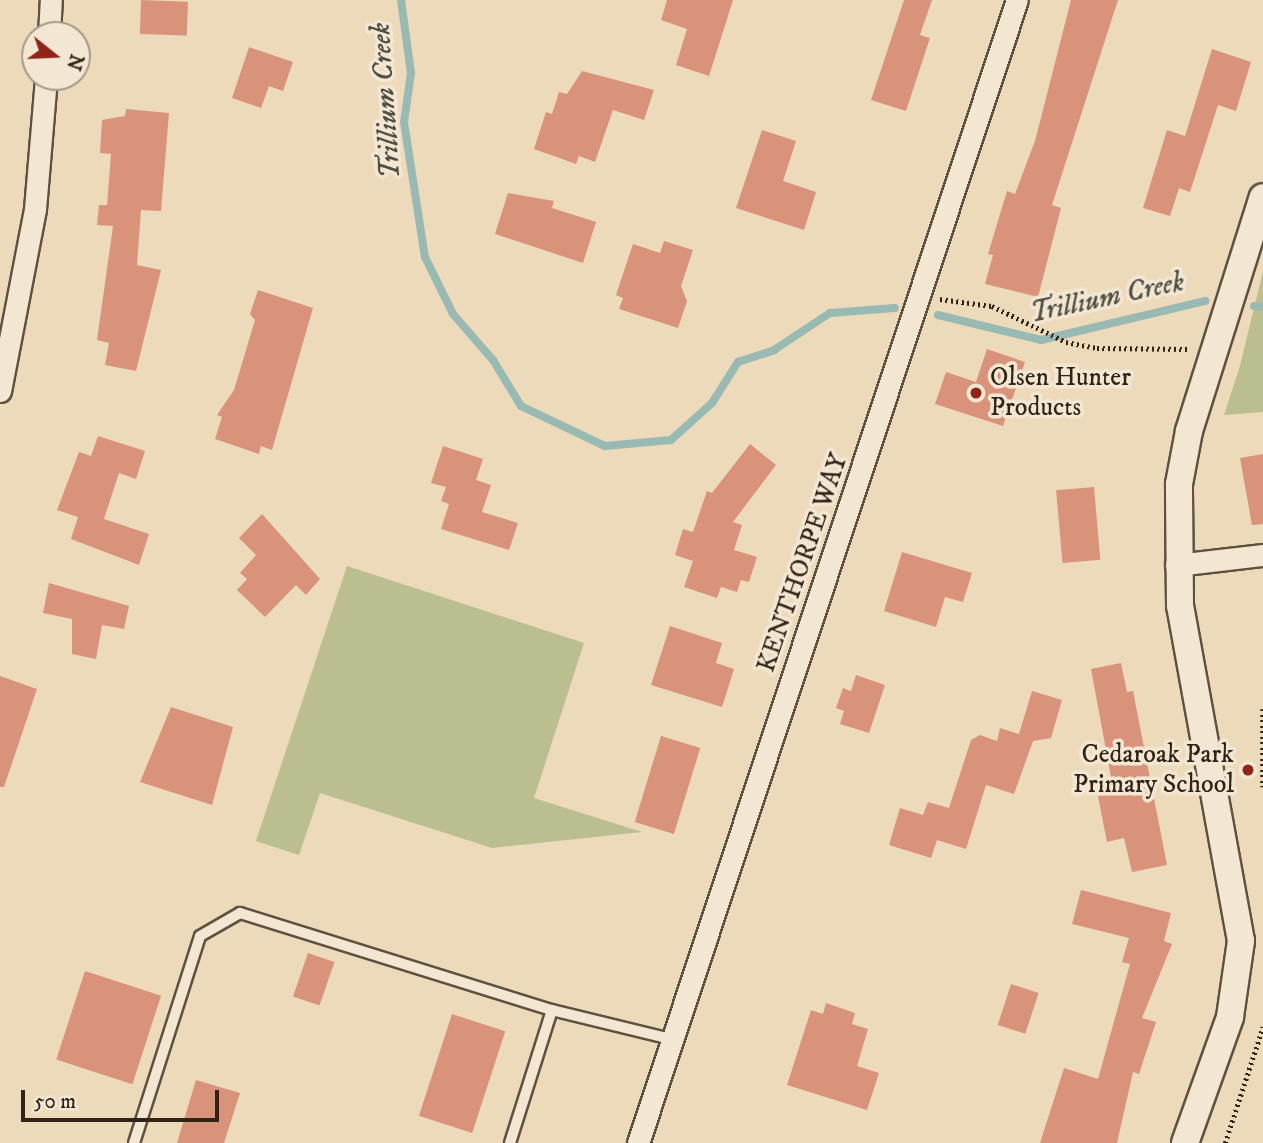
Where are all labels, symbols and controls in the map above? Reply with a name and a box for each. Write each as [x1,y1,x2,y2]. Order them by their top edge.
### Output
north arrow [21,21,91,91]
water label: Trillium Creek [364,22,408,180]
text: N [61,51,88,73]
water label: Trillium Creek [1027,265,1187,331]
place label: Olsen Hunter Products [990,362,1131,424]
marker: Olsen Hunter Products [968,385,984,401]
street label: KENTHORPE WAY [751,450,855,676]
place label: Cedaroak Park Primary School [1073,739,1234,800]
marker: Cedaroak Park Primary School [1240,762,1256,778]
scale bar [24,1076,222,1120]
text: 50 m [34,1089,76,1115]

